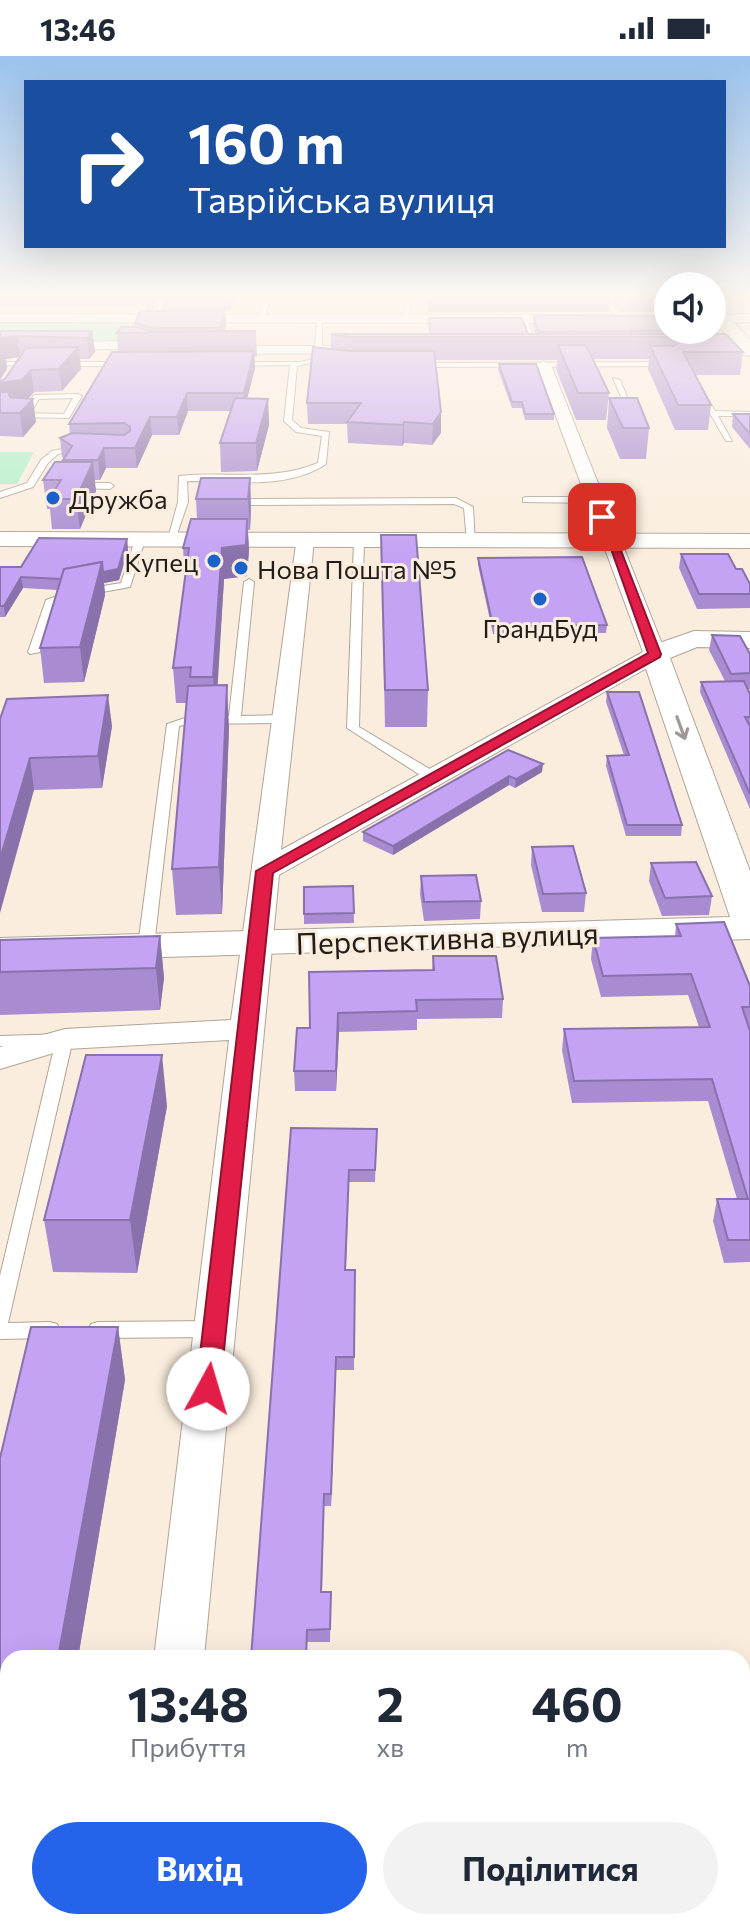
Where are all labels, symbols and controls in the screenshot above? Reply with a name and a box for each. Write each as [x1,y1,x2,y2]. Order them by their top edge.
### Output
text: 13:46 [40,10,116,47]
text: 160 m [188,107,345,176]
icon: right [56,112,160,216]
text: Таврійська вулиця [188,176,496,220]
map controls [654,272,726,344]
button: sound [654,272,726,344]
place label: Дружба [69,483,168,514]
pin [568,483,636,551]
marker: Дружба [44,489,62,507]
icon: arrive [580,495,624,539]
place label: Купец [124,546,198,577]
marker: Купец [205,552,223,570]
place label: Нова Пошта №5 [257,553,457,584]
marker: Нова Пошта №5 [232,559,250,577]
marker: ГрандБуд [531,590,549,608]
place label: ГрандБуд [483,612,597,643]
one-way arrow [675,715,689,740]
street label: Перспективна вулиця [295,913,599,961]
position arrow [166,1347,250,1431]
text: 13:48 [127,1673,249,1732]
text: 2 [377,1673,404,1732]
text: 460 [532,1673,623,1732]
text: Прибуття [130,1731,246,1762]
text: хв [376,1731,404,1762]
text: m [566,1731,588,1762]
button: Вихід [32,1822,367,1914]
button: Поділитися [383,1822,718,1914]

